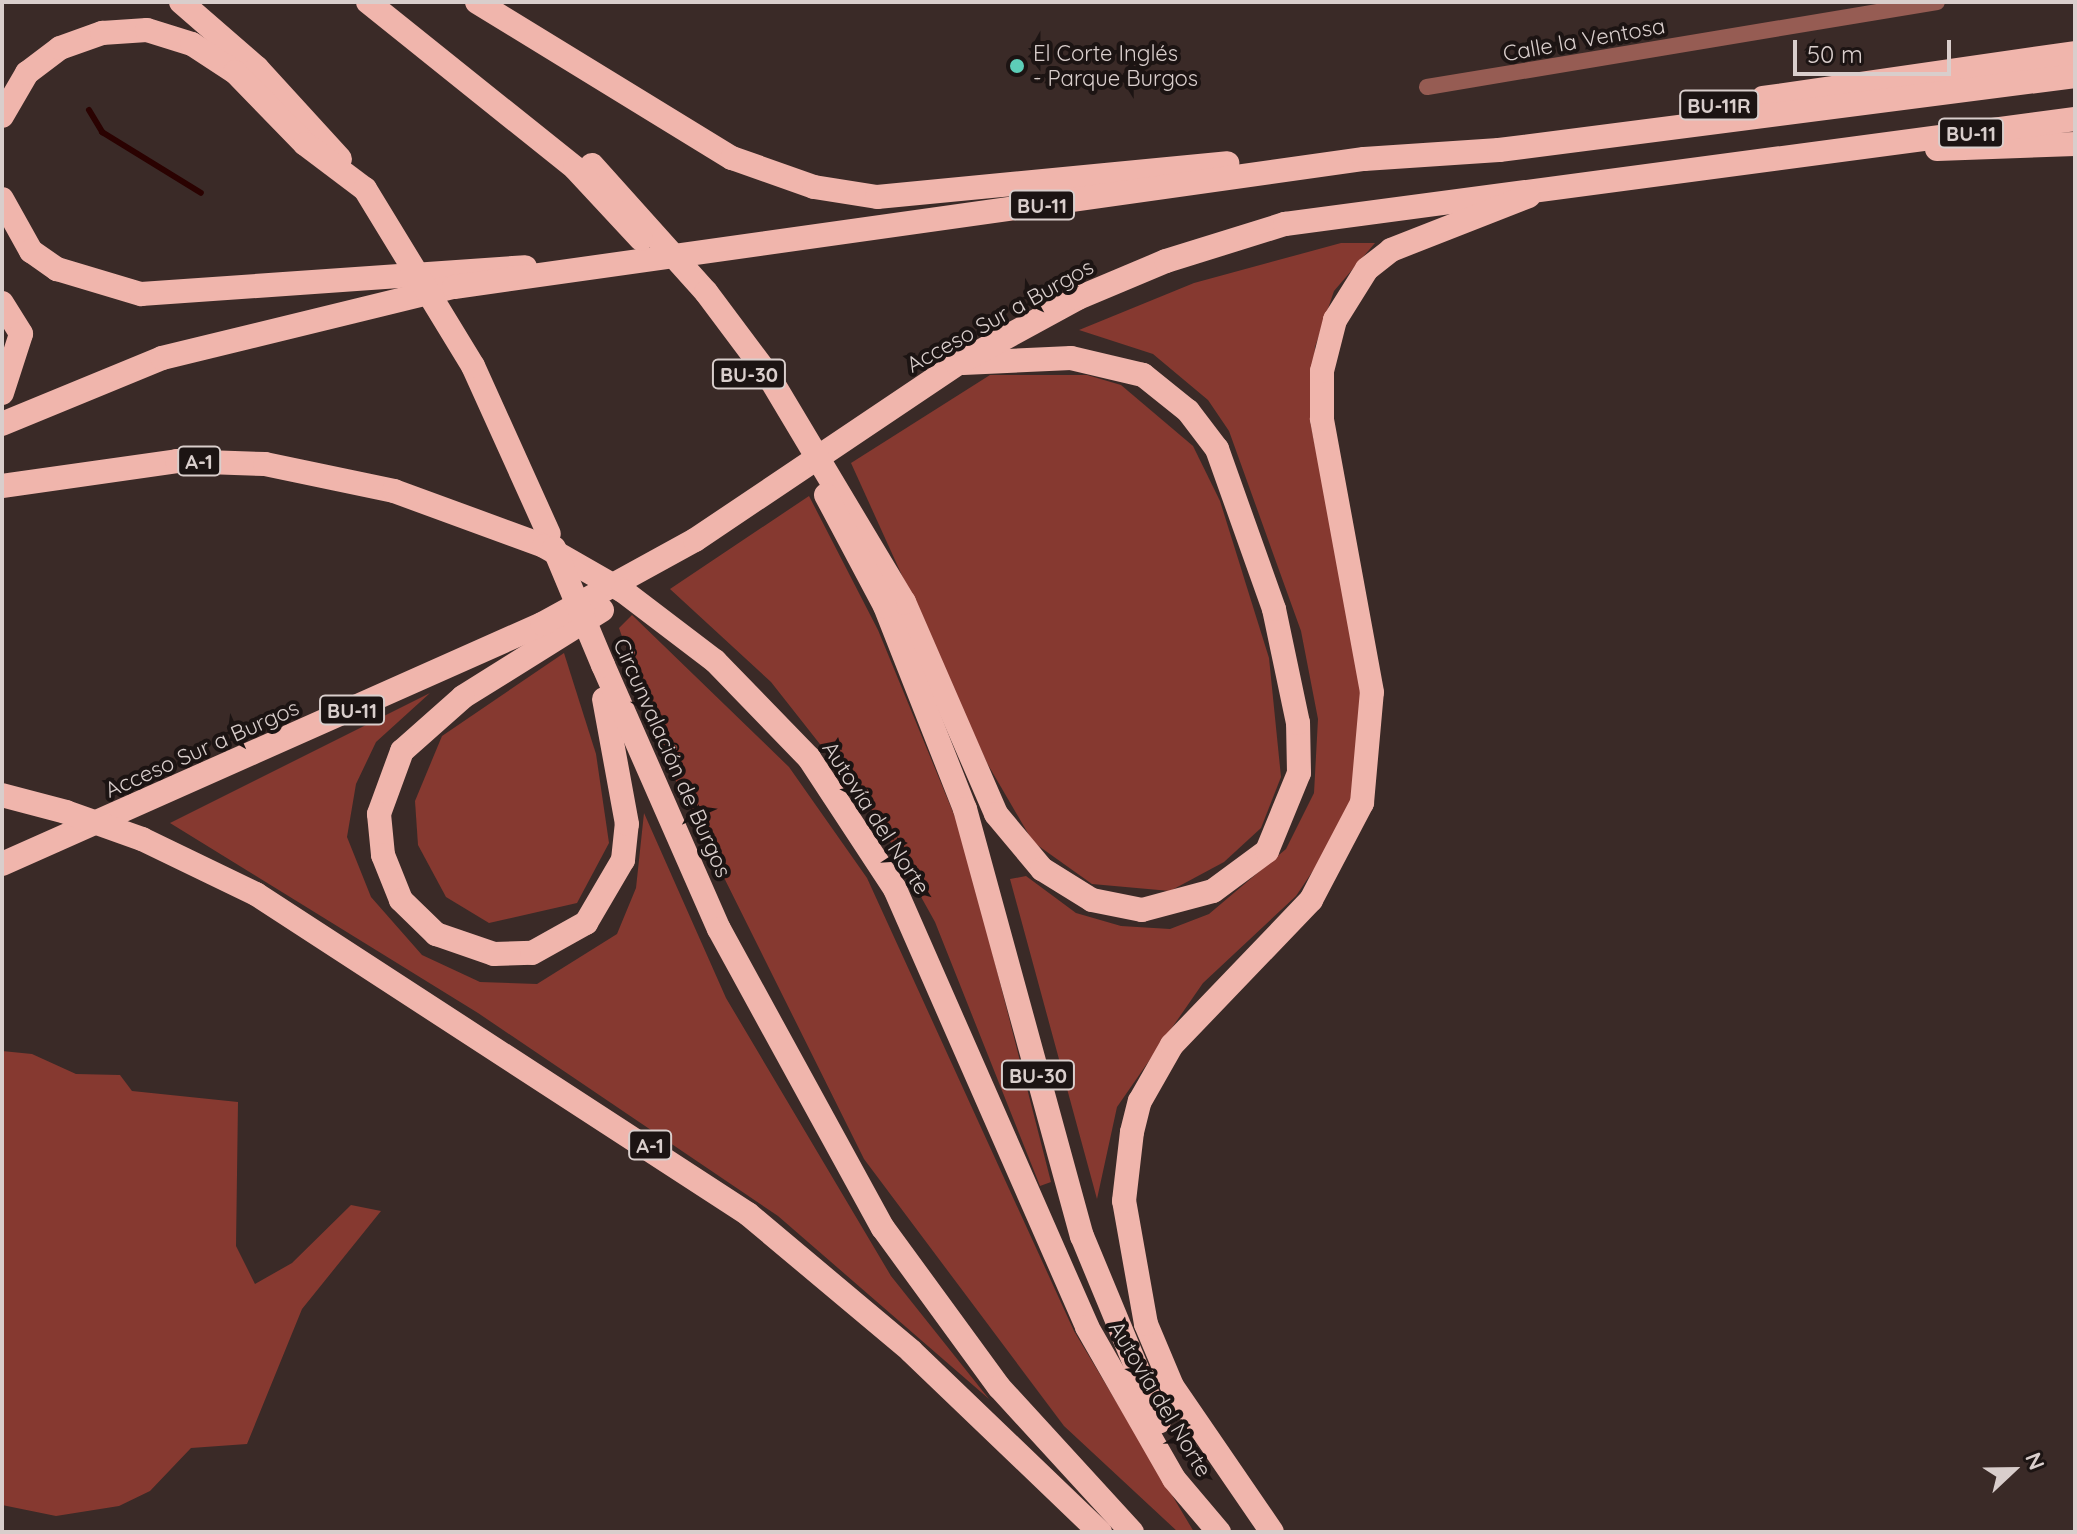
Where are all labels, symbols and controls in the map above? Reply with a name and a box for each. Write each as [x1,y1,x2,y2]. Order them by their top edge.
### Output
street label: Calle la Ventosa [1501,13,1667,67]
scale bar [1797,24,1955,74]
text: 50 m [1807,39,1863,69]
place label: El Corte Inglés - Parque Burgos [1033,40,1198,92]
marker: El Corte Inglés - Parque Burgos [1008,57,1026,75]
road number: BU-11R [1679,89,1759,121]
road number: BU-11 [1937,117,2005,149]
road number: BU-11 [1008,189,1076,221]
street label: Acceso Sur a Burgos [902,254,1098,378]
road number: BU-30 [711,358,787,390]
road number: A-1 [177,445,221,477]
street label: Circunvalación de Burgos [607,634,737,882]
street label: Acceso Sur a Burgos [101,694,303,804]
road number: BU-11 [318,694,386,726]
street label: Autovía del Norte [817,737,935,899]
road number: BU-30 [1000,1059,1076,1091]
road number: A-1 [628,1129,672,1161]
street label: Autovía del Norte [1103,1316,1217,1482]
north arrow [1973,1430,2053,1510]
text: N [2019,1448,2051,1474]

